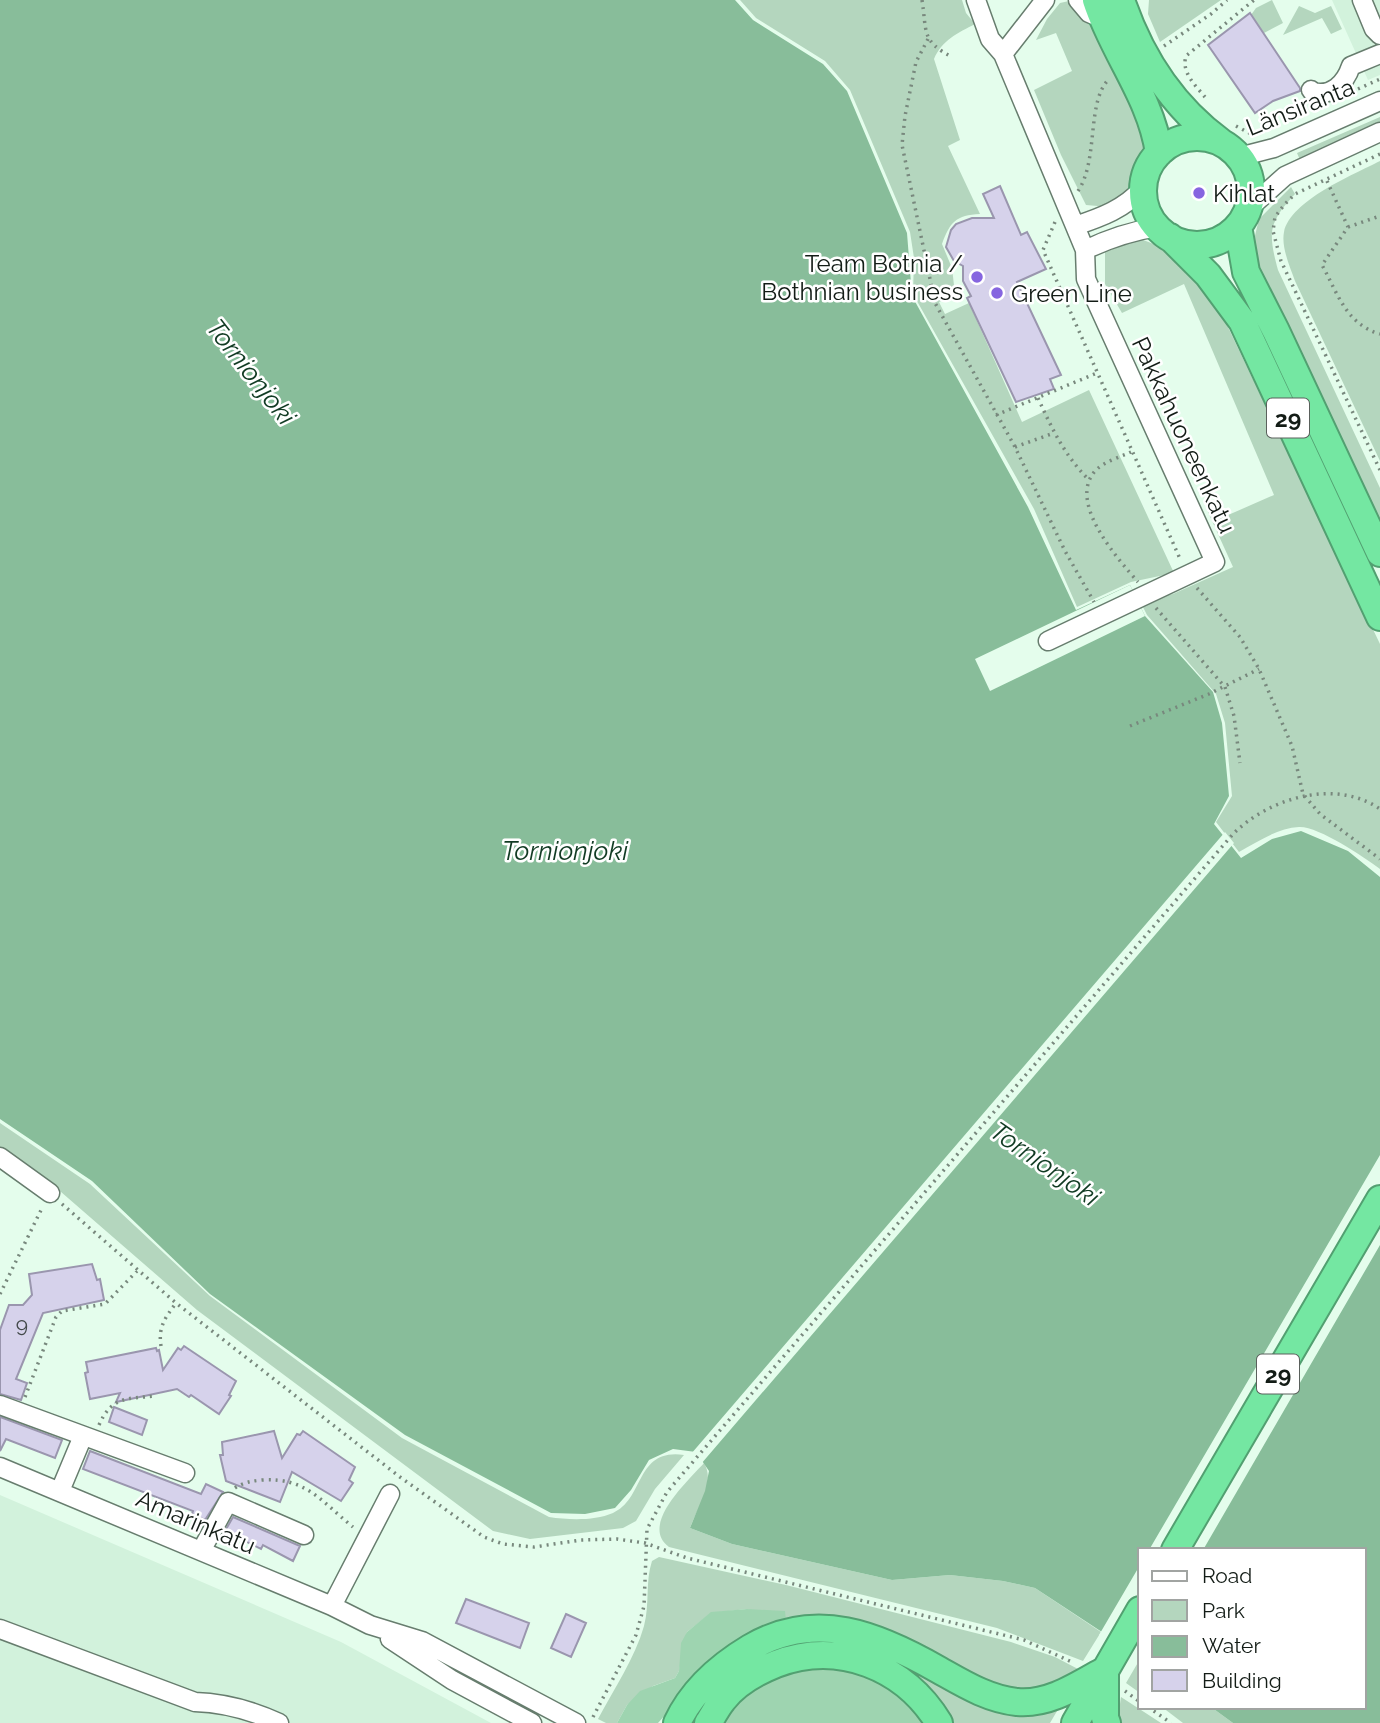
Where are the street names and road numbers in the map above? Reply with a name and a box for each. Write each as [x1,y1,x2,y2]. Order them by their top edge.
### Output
street label: Länsiranta [1242,72,1358,142]
street label: Pakkahuoneenkatu [1126,332,1242,538]
road number: 29 [1267,398,1309,438]
road number: 29 [1257,1354,1299,1394]
street label: Amarinkatu [132,1484,260,1560]

